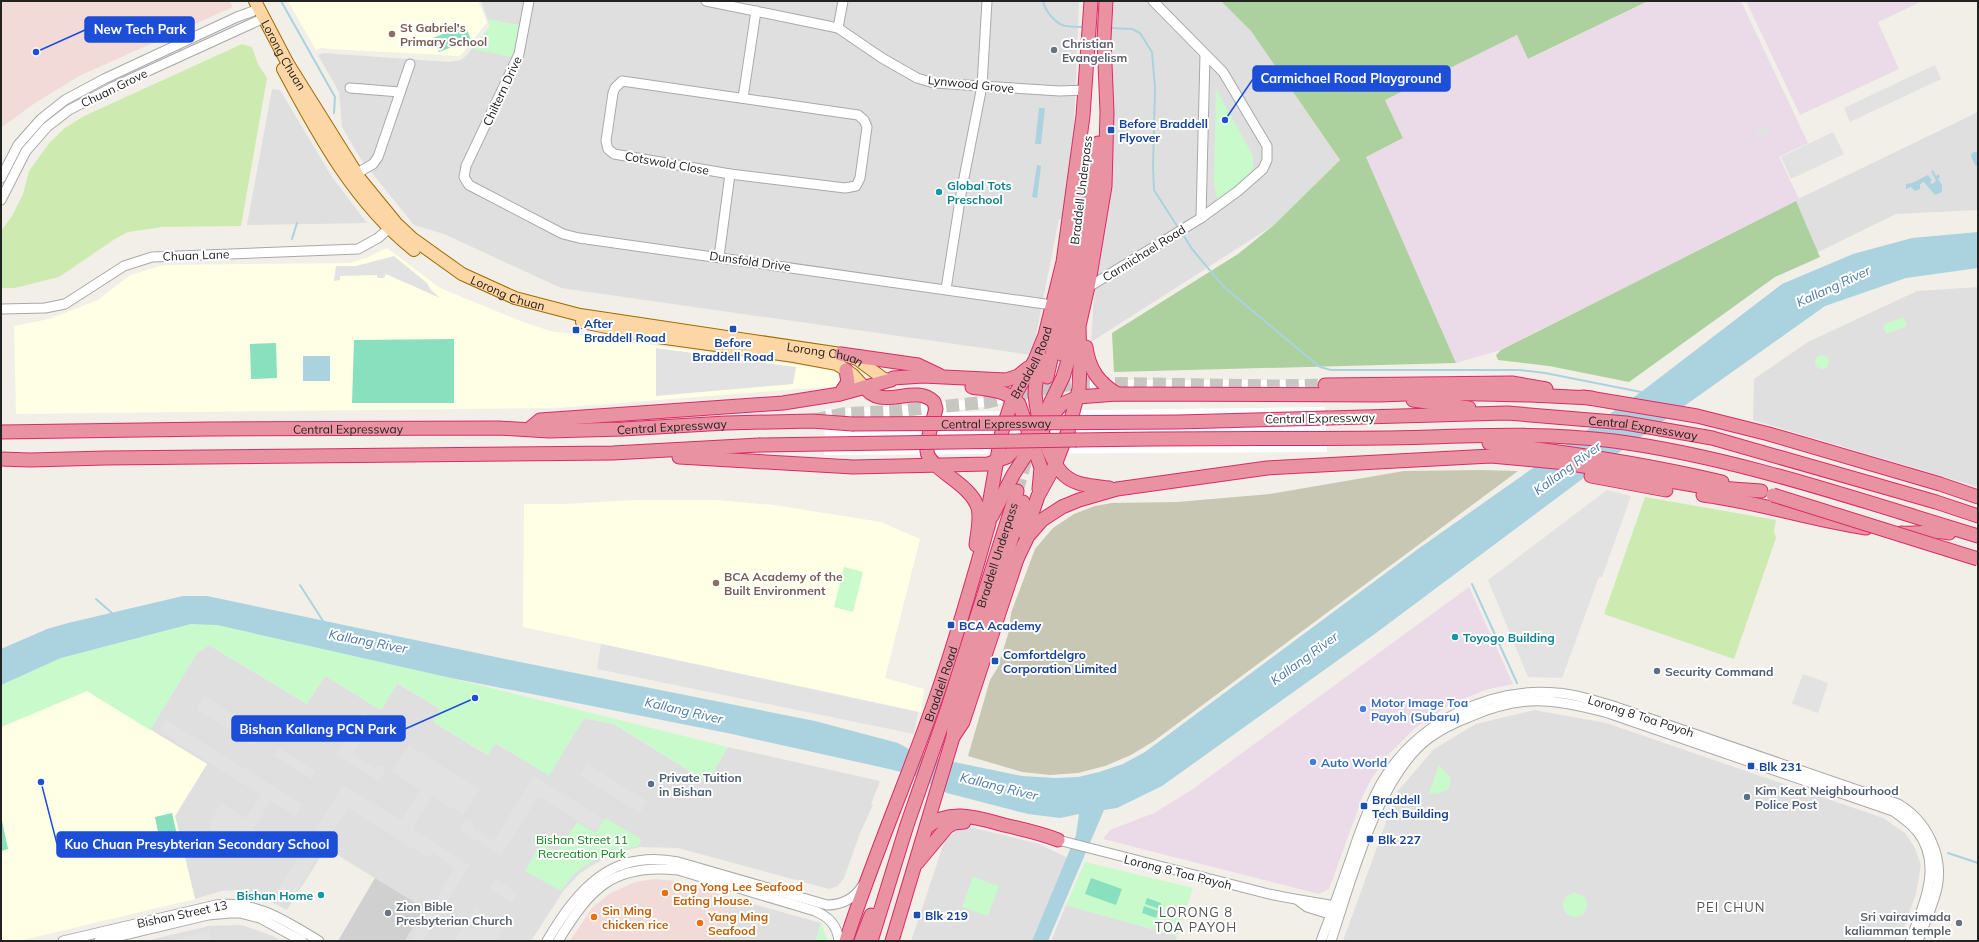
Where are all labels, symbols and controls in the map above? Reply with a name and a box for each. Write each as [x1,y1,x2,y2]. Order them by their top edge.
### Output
callout: New Tech Park [85,17,194,42]
street label: Lorong Chuan [258,17,310,93]
place label: St Gabriel's Primary School [400,20,487,49]
text: New Tech Park [94,21,187,37]
marker: St Gabriel's Primary School [387,29,397,39]
place label: Christian Evangelism [1062,36,1127,65]
marker: Christian Evangelism [1049,45,1059,55]
street label: Chiltern Drive [479,54,525,128]
street label: Chuan Grove [78,65,150,111]
callout: Carmichael Road Playground [1253,66,1450,91]
text: Carmichael Road Playground [1260,70,1442,87]
street label: Lynwood Grove [927,72,1015,96]
place label: Before Braddell Flyover [1119,116,1208,145]
marker: Before Braddell Flyover [1106,125,1116,135]
street label: Braddell Underpass [1067,135,1095,245]
street label: Cotswold Close [624,148,710,178]
place label: Global Tots Preschool [947,178,1012,207]
marker: Global Tots Preschool [934,187,944,197]
street label: Carmichael Road [1100,221,1188,285]
street label: Chuan Lane [162,246,230,264]
street label: Dunsfold Drive [708,248,792,274]
water label: Kallang River [1794,261,1874,310]
street label: Lorong Chuan [469,272,547,313]
place label: After Braddell Road [584,316,666,345]
marker: Before Braddell Road [728,324,738,334]
marker: After Braddell Road [571,325,581,335]
street label: Braddell Road [1007,325,1054,401]
place label: Before Braddell Road [692,335,774,364]
street label: Lorong Chuan [786,339,867,369]
street label: Central Expressway [1265,410,1376,426]
street label: Central Expressway [1588,412,1699,443]
street label: Central Expressway [617,415,728,437]
street label: Central Expressway [941,415,1052,431]
street label: Central Expressway [293,421,404,436]
water label: Kallang River [1530,437,1605,498]
street label: Braddell Underpass [973,500,1020,609]
place label: BCA Academy of the Built Environment [724,569,843,598]
marker: BCA Academy of the Built Environment [711,578,721,588]
place label: BCA Academy [959,618,1042,633]
marker: BCA Academy [946,620,956,630]
water label: Kallang River [327,626,410,657]
water label: Kallang River [1267,627,1342,688]
place label: Toyogo Building [1463,630,1555,645]
marker: Toyogo Building [1450,632,1460,642]
street label: Braddell Road [920,644,960,724]
place label: Comfortdelgro Corporation Limited [1003,647,1117,676]
marker: Comfortdelgro Corporation Limited [990,656,1000,666]
place label: Security Command [1665,664,1773,679]
marker: Security Command [1652,666,1662,676]
street label: Lorong 8 Toa Payoh [1586,692,1696,740]
water label: Kallang River [643,693,726,727]
place label: Motor Image Toa Payoh (Subaru) [1371,695,1468,724]
marker: Motor Image Toa Payoh (Subaru) [1358,704,1368,714]
callout: Bishan Kallang PCN Park [232,716,405,741]
text: Bishan Kallang PCN Park [240,721,397,737]
place label: Auto World [1321,755,1387,770]
marker: Auto World [1308,757,1318,767]
place label: Blk 231 [1759,759,1802,774]
marker: Blk 231 [1746,761,1756,771]
water label: Kallang River [958,769,1041,804]
place label: Private Tuition in Bishan [659,770,742,799]
marker: Private Tuition in Bishan [646,779,656,789]
place label: Kim Keat Neighbourhood Police Post [1755,783,1899,812]
place label: Braddell Tech Building [1372,792,1449,821]
marker: Kim Keat Neighbourhood Police Post [1742,792,1752,802]
marker: Braddell Tech Building [1359,801,1369,811]
callout: Kuo Chuan Presybterian Secondary School [57,832,337,857]
park label: Bishan Street 11 Recreation Park [536,832,628,861]
place label: Blk 227 [1378,832,1421,847]
marker: Blk 227 [1365,834,1375,844]
text: Kuo Chuan Presybterian Secondary School [65,836,329,853]
street label: Lorong 8 Toa Payoh [1123,851,1233,893]
place label: Ong Yong Lee Seafood Eating House. [673,879,803,908]
place label: Bishan Home [237,888,313,903]
marker: Ong Yong Lee Seafood Eating House. [660,888,670,898]
marker: Bishan Home [316,890,326,900]
street label: Bishan Street 13 [135,897,229,931]
place label: Zion Bible Presbyterian Church [396,899,512,928]
district label: PEI CHUN [1697,899,1765,915]
place label: Sin Ming chicken rice [602,903,669,932]
district label: LORONG 8 TOA PAYOH [1155,904,1237,935]
marker: Zion Bible Presbyterian Church [383,908,393,918]
place label: Blk 219 [925,908,968,923]
place label: Yang Ming Seafood [707,909,768,938]
place label: Sri vairavimada kaliamman temple [1845,909,1951,938]
marker: Blk 219 [912,910,922,920]
marker: Sin Ming chicken rice [589,912,599,922]
marker: Yang Ming Seafood [695,918,705,928]
marker: Sri vairavimada kaliamman temple [1954,918,1964,928]

